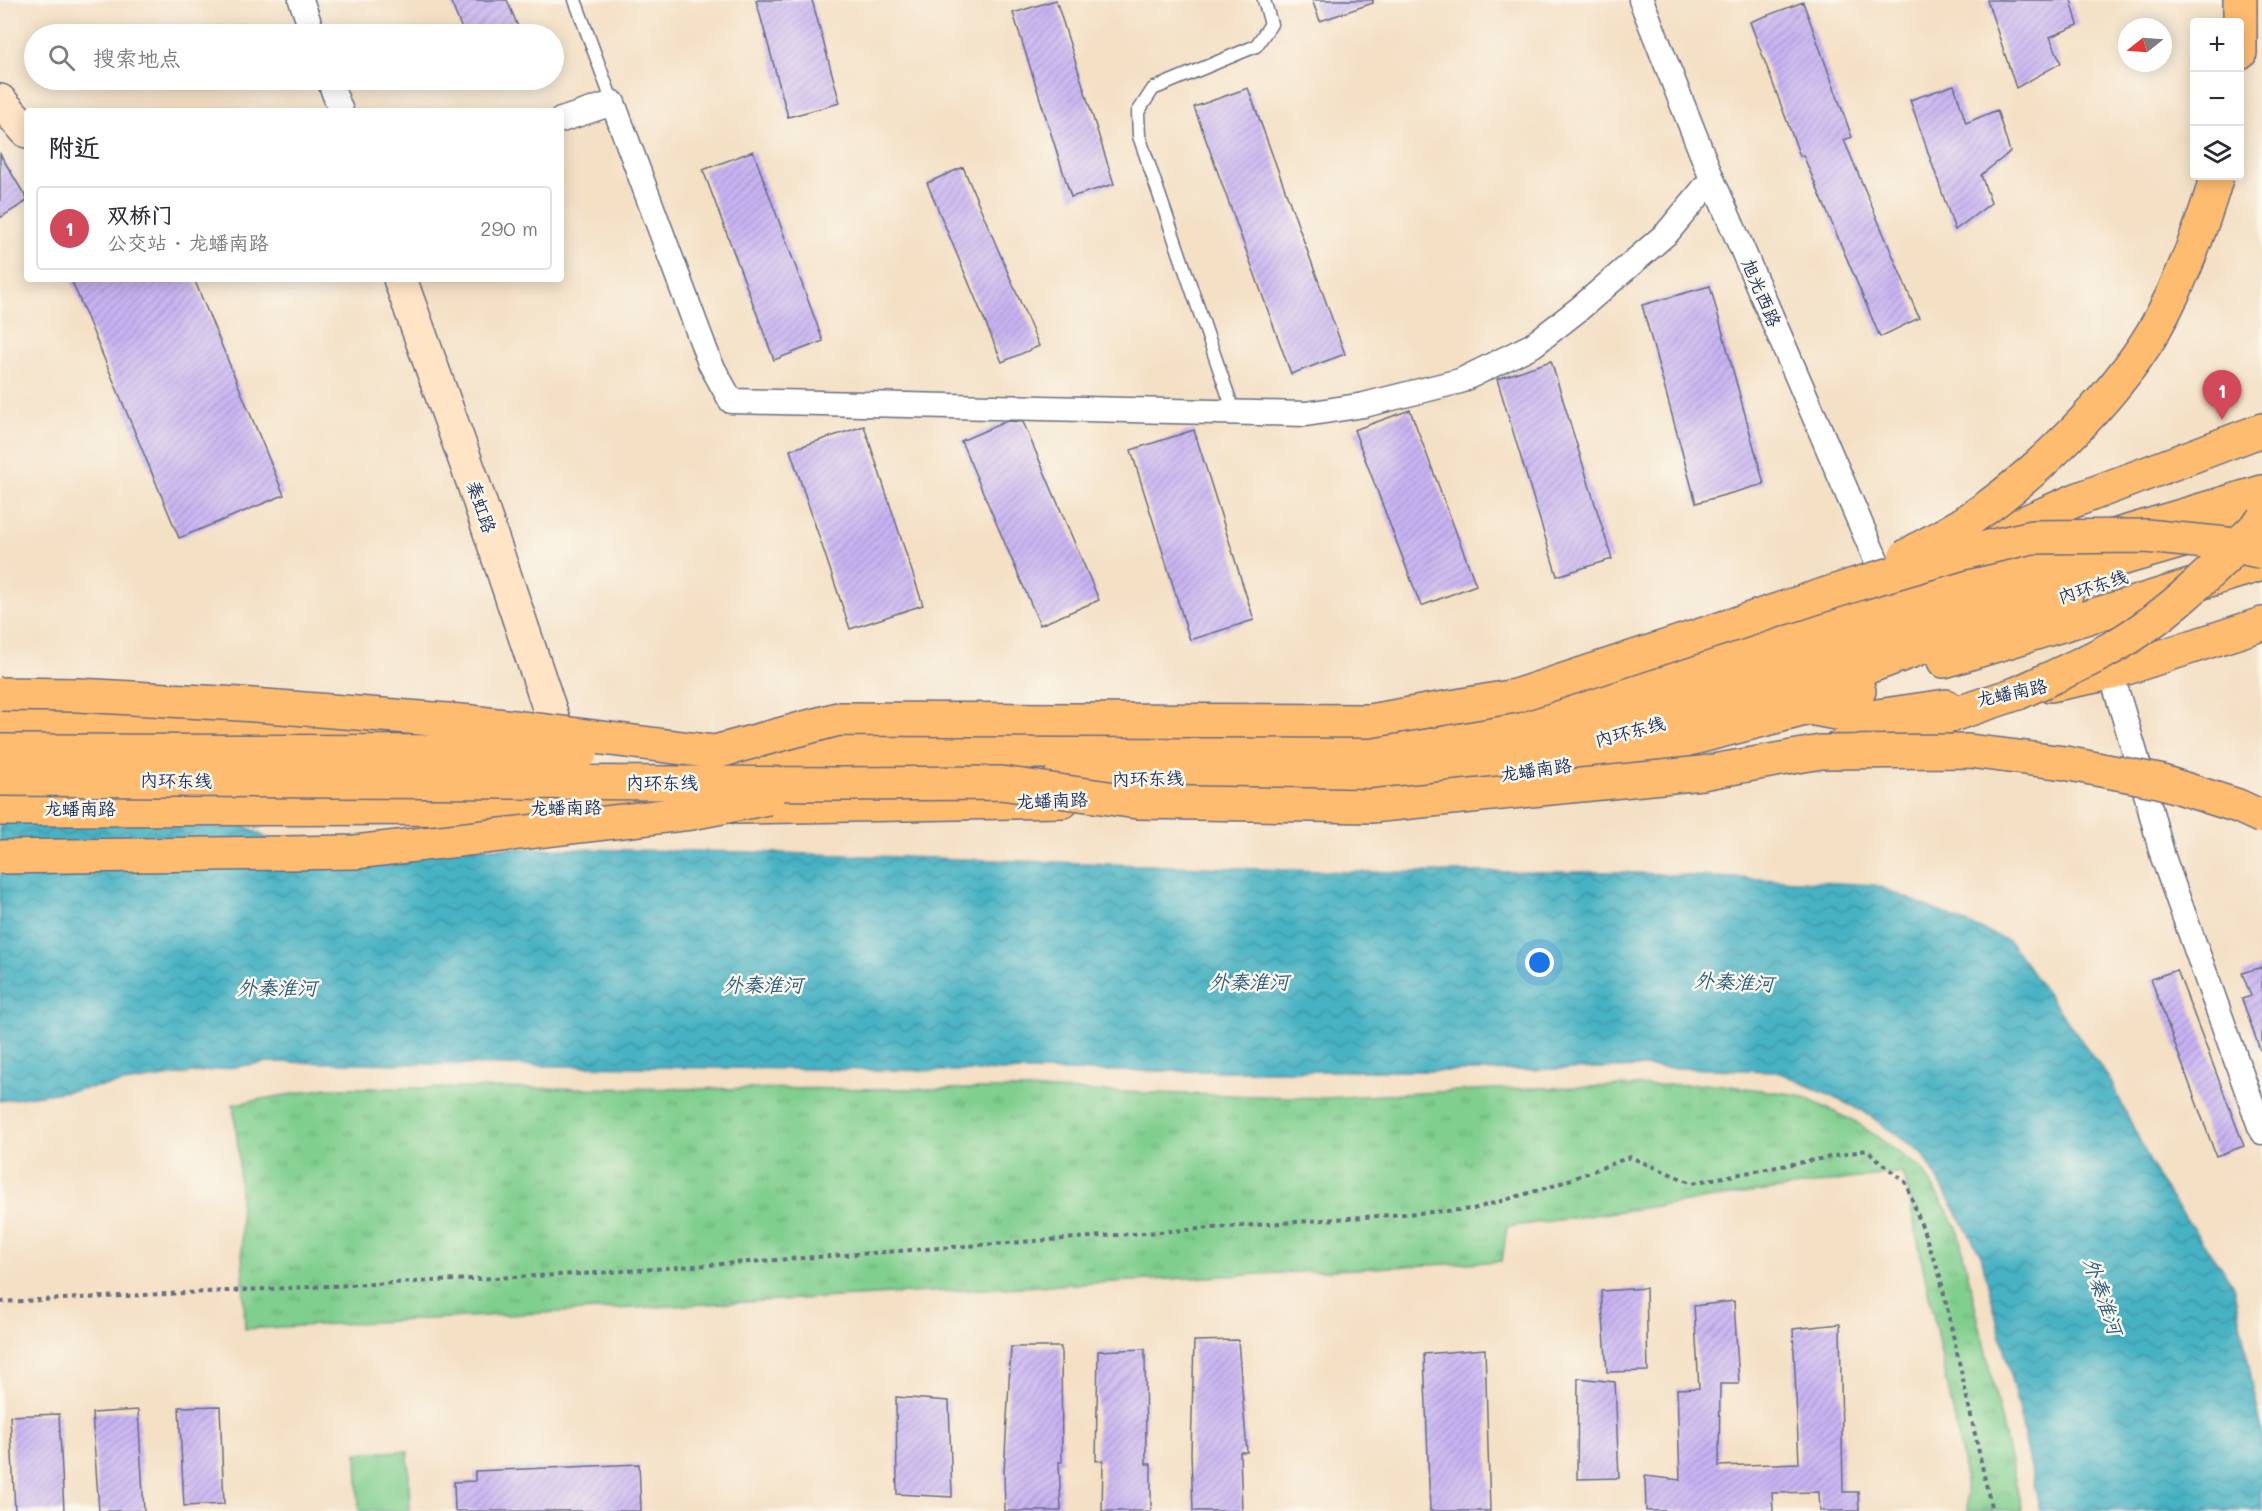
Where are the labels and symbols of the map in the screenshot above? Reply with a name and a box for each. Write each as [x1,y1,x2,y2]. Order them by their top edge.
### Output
north arrow [2118,18,2172,72]
street label: 旭光西路 [1737,255,1787,330]
pin: 1 [2202,370,2242,420]
street label: 秦虹路 [462,477,502,536]
street label: 内环东线 [2055,564,2131,609]
street label: 龙蟠南路 [1974,673,2050,711]
street label: 内环东线 [1592,710,1668,752]
street label: 龙蟠南路 [1499,752,1573,786]
street label: 内环东线 [1112,765,1184,791]
street label: 内环东线 [140,767,212,793]
street label: 内环东线 [626,770,698,794]
street label: 龙蟠南路 [1016,787,1088,813]
street label: 龙蟠南路 [530,794,602,820]
street label: 龙蟠南路 [44,796,116,820]
your location [1525,948,1554,977]
water label: 外秦淮河 [1693,966,1778,996]
water label: 外秦淮河 [1209,968,1292,994]
water label: 外秦淮河 [723,971,806,997]
water label: 外秦淮河 [237,974,320,1000]
water label: 外秦淮河 [2079,1254,2130,1341]

